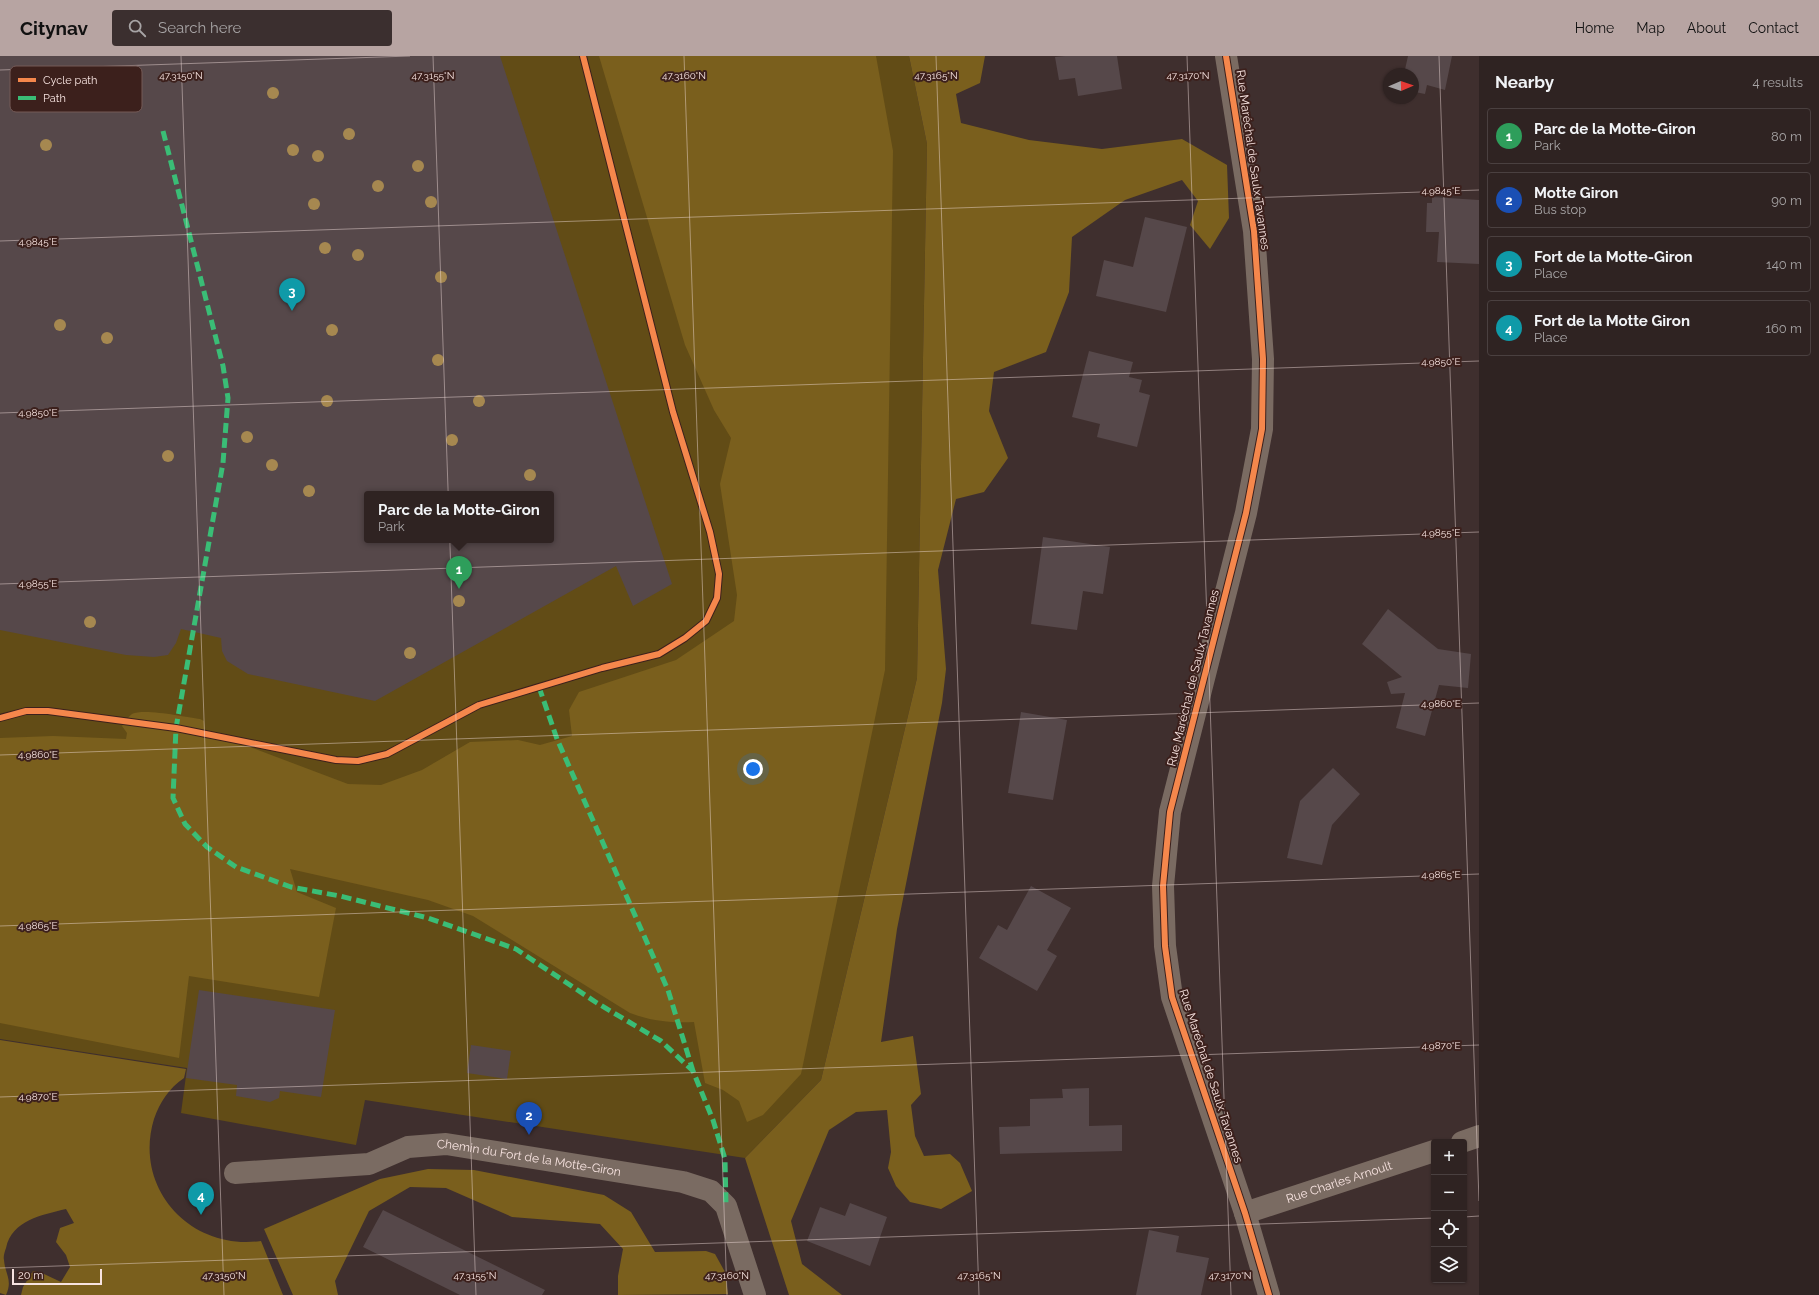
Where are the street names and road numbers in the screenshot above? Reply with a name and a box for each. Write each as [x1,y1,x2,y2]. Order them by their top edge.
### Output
street label: Rue Maréchal de Saulx Tavannes [1233,69,1273,251]
street label: Rue Maréchal de Saulx Tavannes [1164,588,1222,768]
street label: Rue Maréchal de Saulx Tavannes [1176,987,1246,1165]
street label: Chemin du Fort de la Motte-Giron [436,1137,622,1179]
street label: Rue Charles Arnoult [1284,1158,1394,1206]

